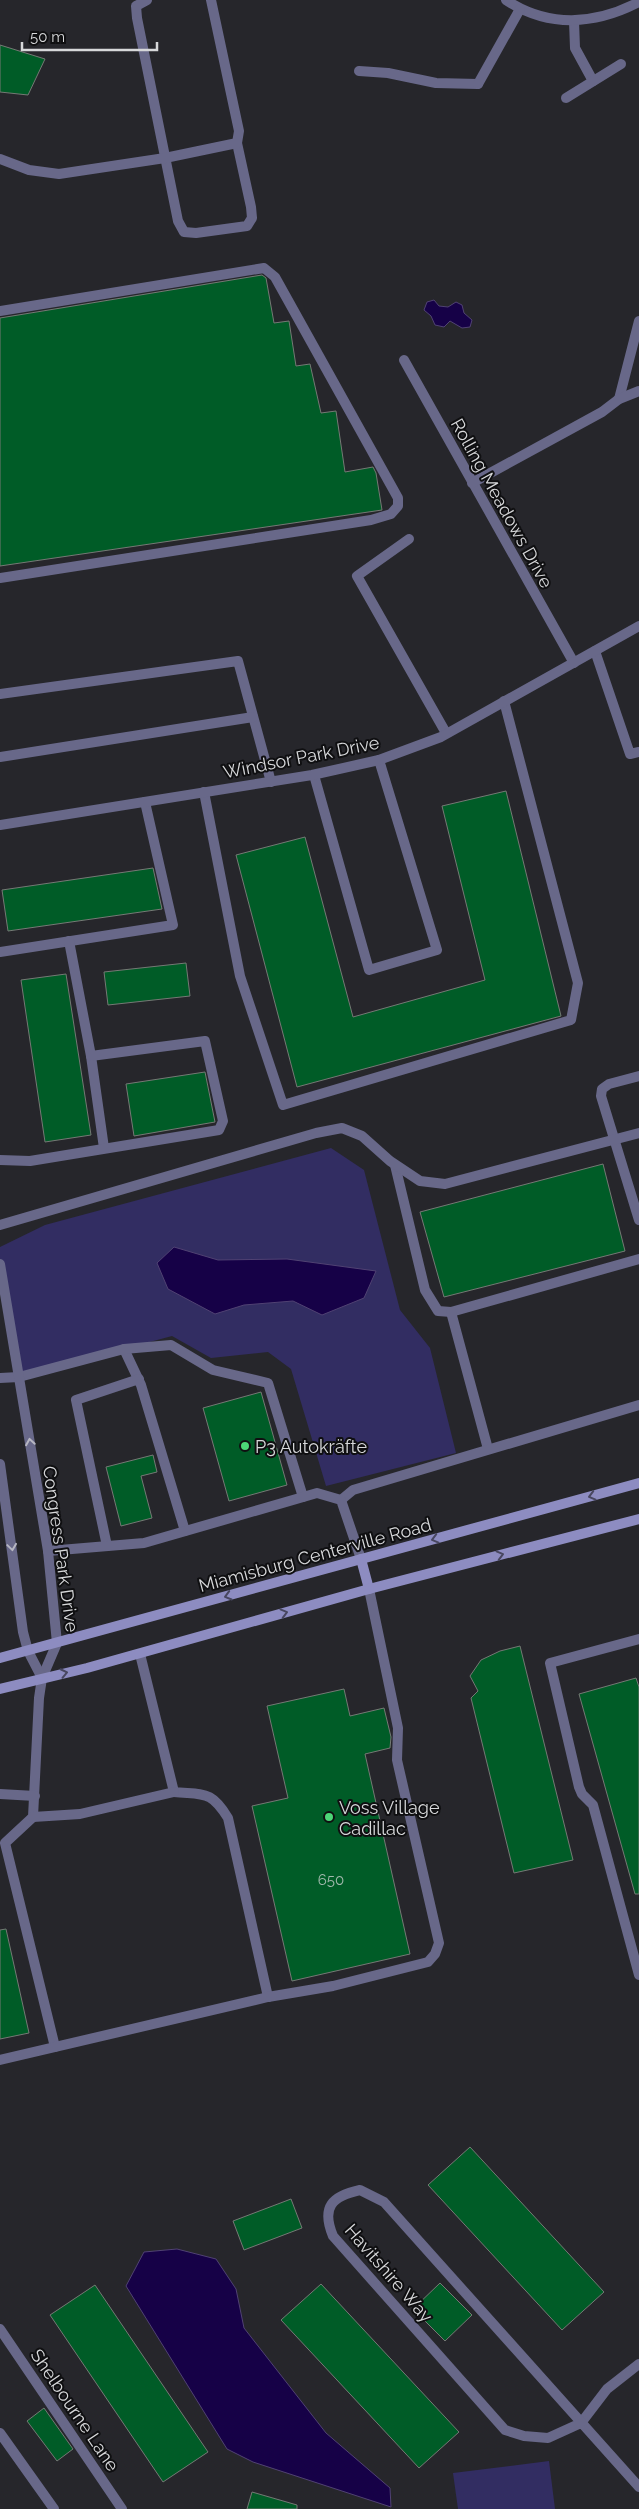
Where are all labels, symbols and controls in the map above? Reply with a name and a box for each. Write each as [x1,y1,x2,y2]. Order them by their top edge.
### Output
scale bar [22,20,158,52]
text: 50 m [30,28,65,46]
street label: Rolling Meadows Drive [447,415,558,592]
street label: Windsor Park Drive [221,731,381,782]
place label: P3 Autokräfte [255,1436,367,1457]
one-way arrow [26,1437,36,1446]
marker: P3 Autokräfte [239,1440,251,1452]
street label: Congress Park Drive [39,1465,83,1634]
one-way arrow [588,1490,596,1501]
street label: Miamisburg Centerville Road [196,1514,434,1596]
one-way arrow [432,1533,440,1543]
one-way arrow [6,1543,17,1551]
one-way arrow [496,1550,505,1561]
one-way arrow [224,1590,232,1601]
one-way arrow [279,1608,288,1618]
one-way arrow [60,1668,69,1679]
place label: Voss Village Cadillac [339,1797,440,1839]
marker: Voss Village Cadillac [323,1811,335,1823]
house number: 650 [318,1871,344,1889]
street label: Havitshire Way [341,2220,437,2327]
street label: Shelbourne Lane [26,2345,124,2475]

